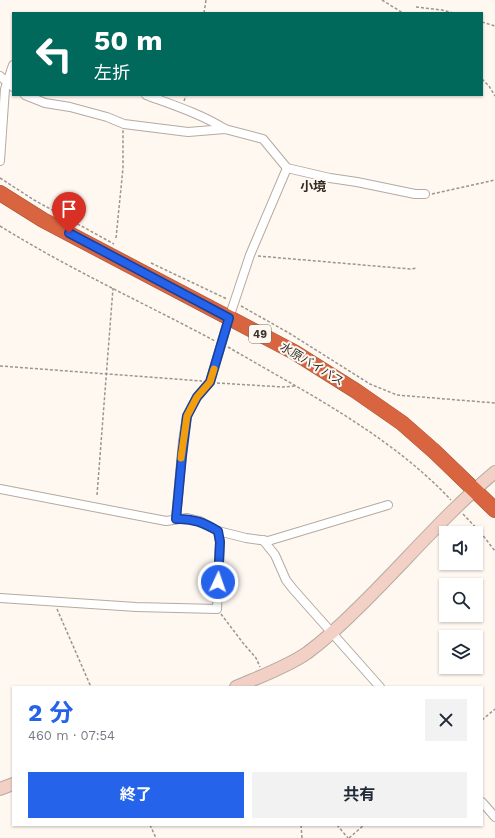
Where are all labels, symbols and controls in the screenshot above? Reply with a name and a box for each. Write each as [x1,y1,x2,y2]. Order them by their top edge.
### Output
text: 50 m [94,24,163,57]
icon: left [28,28,80,80]
text: 左折 [94,62,130,83]
district label: 小境 [300,179,327,194]
pin [52,192,86,233]
icon: arrive [58,198,80,220]
road number: 49 [249,325,271,343]
street label: 水原バイパス [278,340,346,388]
map controls [439,526,483,674]
button: sound [439,526,483,570]
position arrow [197,561,239,603]
button: search [439,578,483,622]
button: layers [439,630,483,674]
text: 2 分 [28,699,73,727]
button: close [425,699,467,741]
text: 460 m · 07:54 [28,728,115,743]
button: 終了 [28,772,244,818]
button: 共有 [252,772,467,818]

